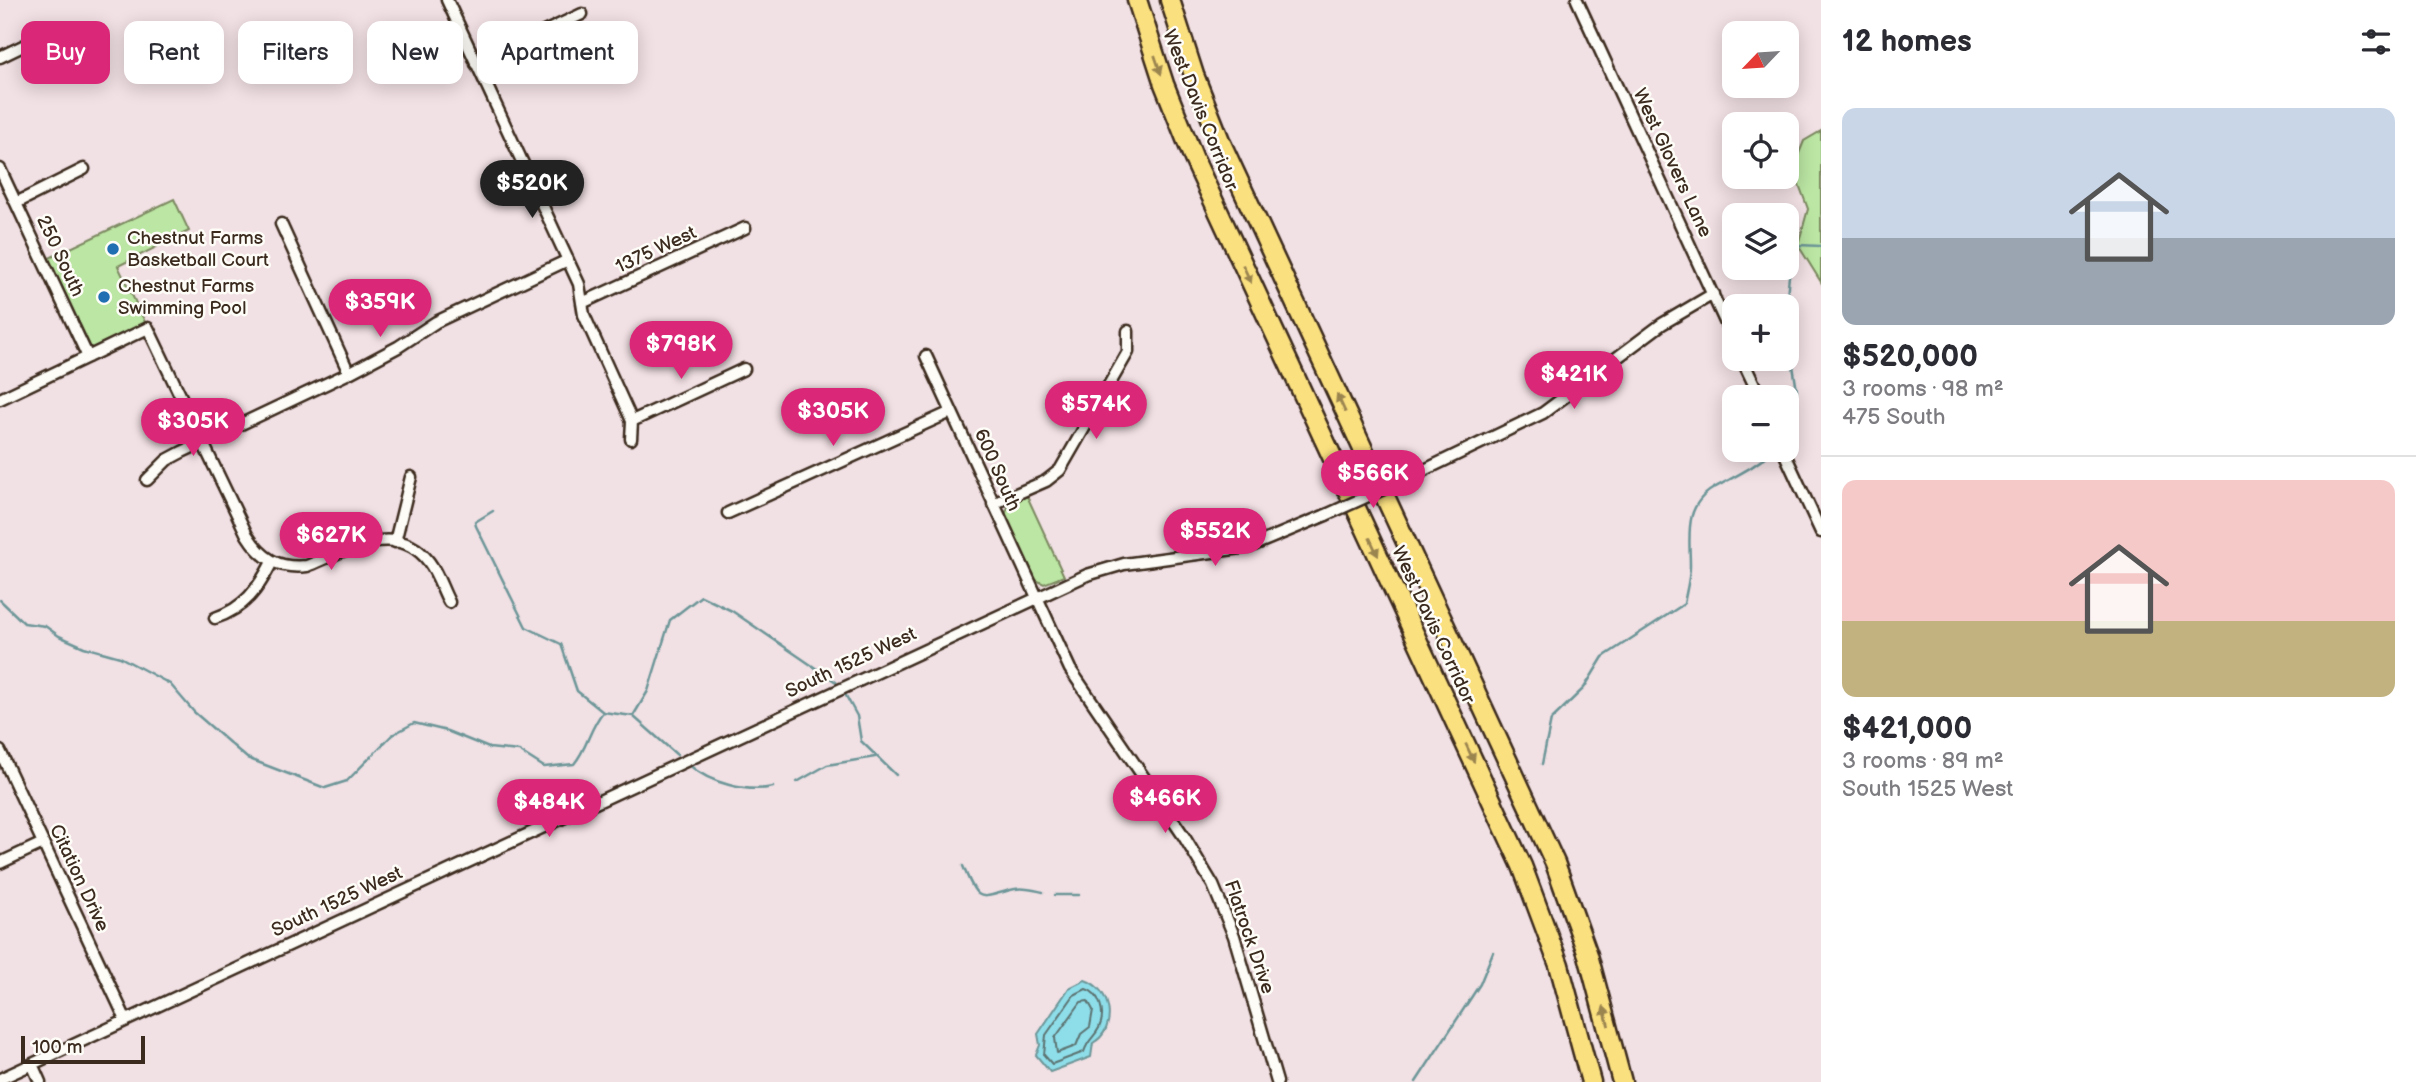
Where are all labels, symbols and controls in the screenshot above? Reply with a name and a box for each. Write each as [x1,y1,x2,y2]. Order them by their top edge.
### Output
chip: Buy [21,21,110,84]
chip: Rent [124,21,224,84]
chip: Filters [238,21,353,84]
chip: New [367,21,463,84]
chip: Apartment [477,21,638,84]
north arrow [1722,21,1799,98]
map controls [1722,21,1799,462]
icon: filters [2357,23,2395,61]
text: 12 homes [1842,24,1972,60]
street label: West Davis Corridor [1157,26,1243,195]
one-way arrow [1153,55,1164,76]
street label: West Glovers Lane [1627,85,1717,241]
button: locate [1722,112,1799,189]
icon: home [2056,154,2182,280]
pin: $520K [483,160,581,220]
text: $520K [496,169,568,197]
button: layers [1722,203,1799,280]
street label: 250 South [31,212,89,300]
street label: 1375 West [612,221,700,279]
place label: Chestnut Farms Basketball Court [127,227,269,272]
marker: Chestnut Farms Basketball Court [105,241,121,257]
one-way arrow [1242,264,1253,284]
place label: Chestnut Farms Swimming Pool [118,275,254,320]
pin: $359K [331,280,429,339]
text: $359K [345,288,415,316]
marker: Chestnut Farms Swimming Pool [96,289,112,305]
button: + [1722,294,1799,371]
pin: $798K [632,322,730,381]
text: $798K [646,330,716,358]
text: $520,000 [1842,339,1978,375]
pin: $421K [1525,352,1623,411]
text: $421K [1540,360,1608,388]
text: 3 rooms · 98 m² [1842,375,2004,403]
pin: $574K [1047,382,1145,441]
button: − [1722,385,1799,462]
pin: $305K [784,388,882,448]
text: $574K [1061,390,1131,418]
one-way arrow [1335,393,1347,413]
text: $305K [797,397,869,425]
pin: $305K [144,398,242,458]
text: 475 South [1842,403,1946,431]
text: $305K [157,407,229,435]
street label: 600 South [969,425,1025,515]
pin: $566K [1324,450,1422,510]
text: $566K [1337,459,1409,487]
pin: $552K [1166,508,1264,568]
pin: $627K [282,512,380,572]
text: $552K [1179,517,1251,545]
text: $627K [296,521,366,549]
icon: home [2056,526,2182,652]
one-way arrow [1368,537,1380,557]
street label: West Davis Corridor [1386,543,1480,709]
street label: South 1525 West [782,623,920,703]
text: $421,000 [1842,711,1972,747]
one-way arrow [1464,743,1475,764]
text: 3 rooms · 89 m² [1842,747,2004,775]
text: South 1525 West [1842,775,2013,803]
pin: $466K [1116,776,1214,835]
pin: $484K [500,780,598,839]
text: $466K [1129,784,1201,812]
text: $484K [513,788,585,816]
street label: Citation Drive [44,821,114,935]
street label: South 1525 West [268,862,406,942]
street label: Flatrock Drive [1219,877,1279,997]
one-way arrow [1600,1005,1611,1027]
scale bar [21,1033,145,1065]
text: 100 m [32,1036,83,1059]

